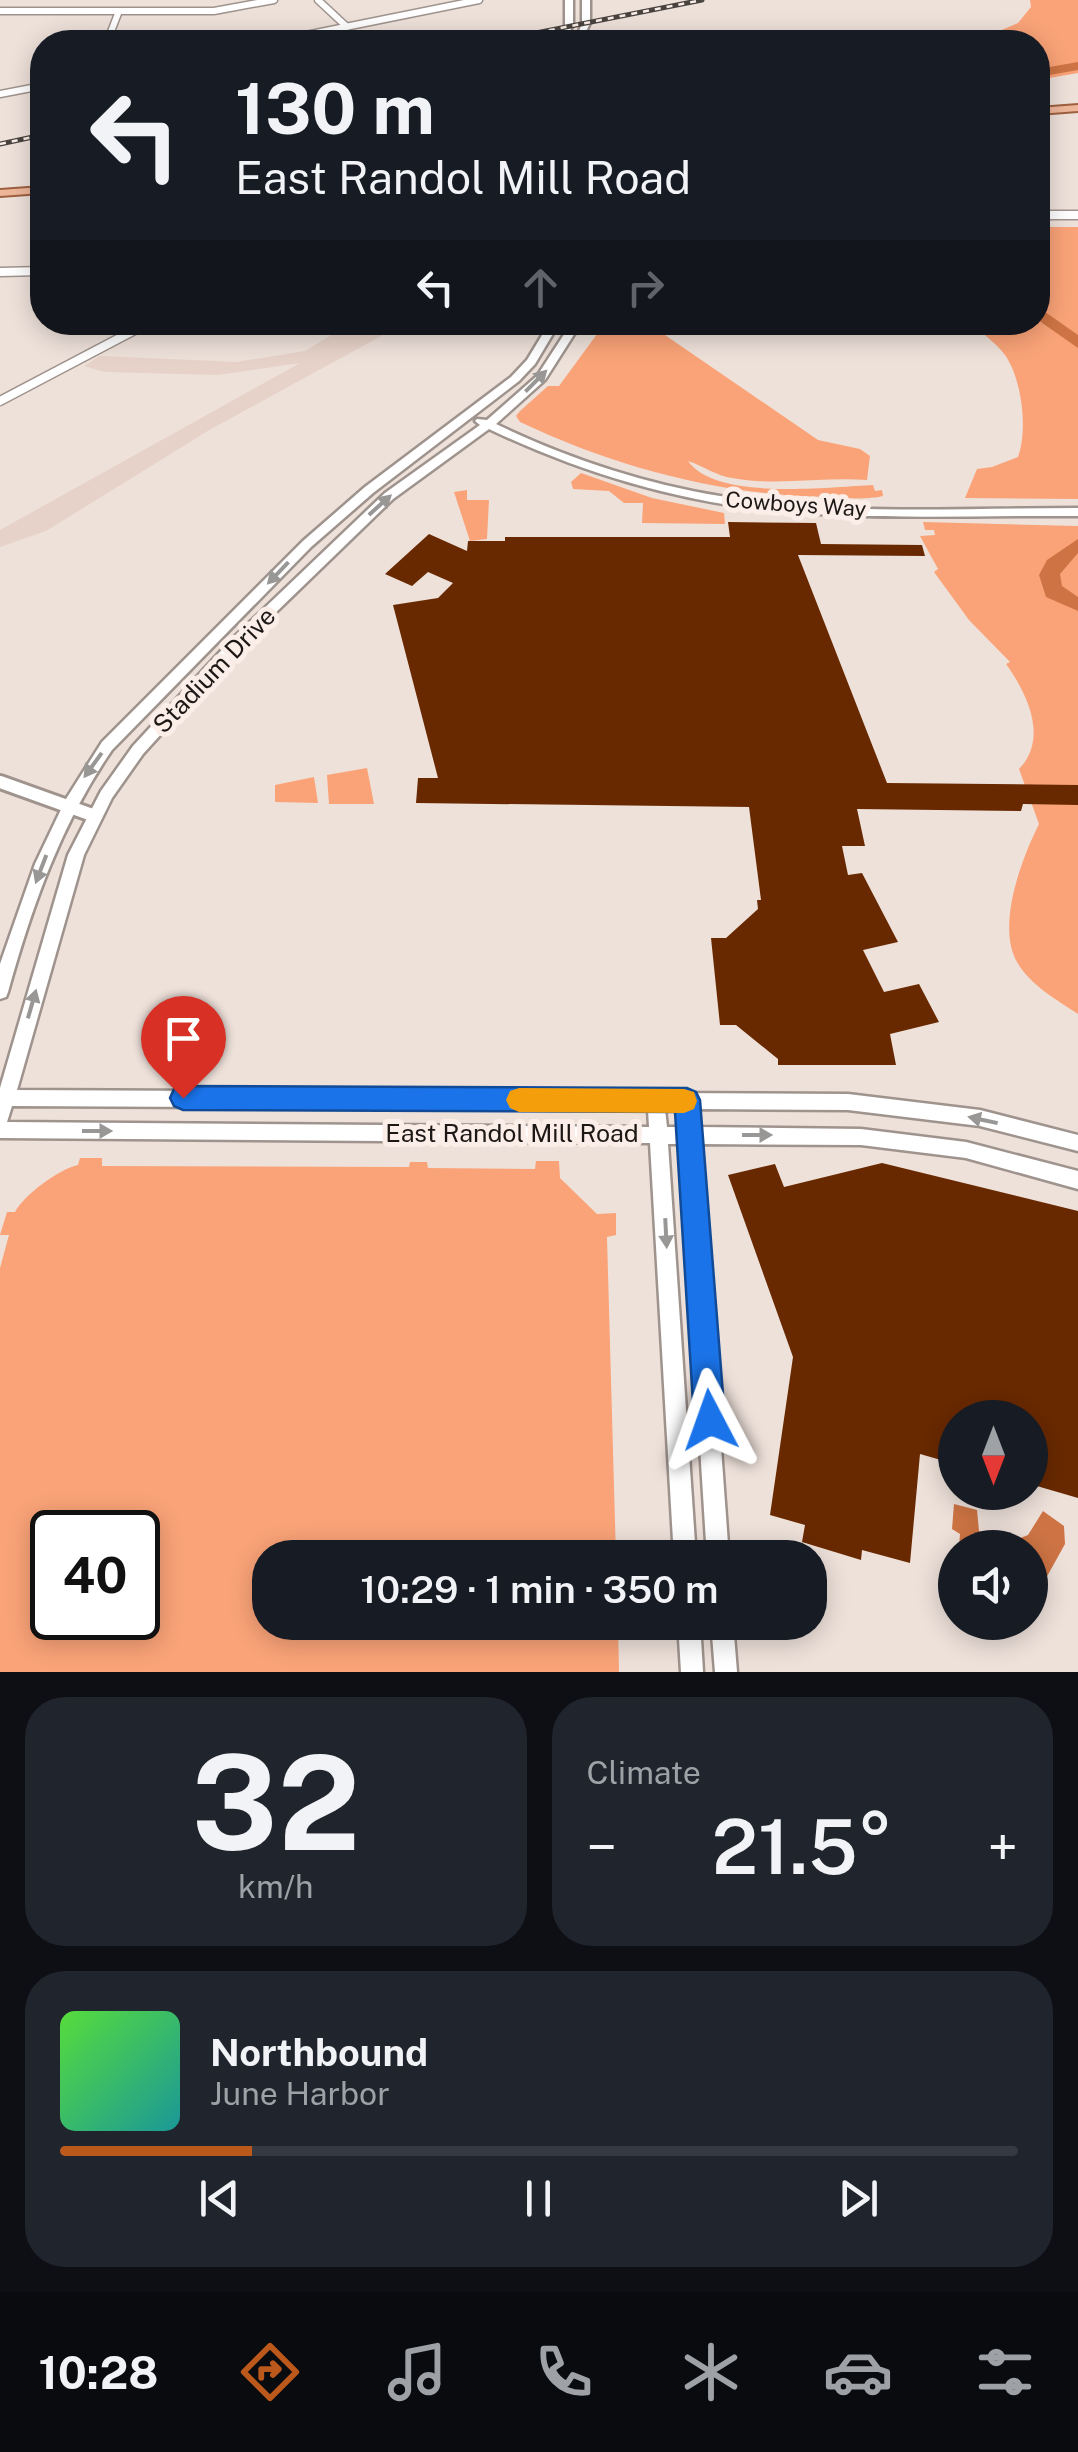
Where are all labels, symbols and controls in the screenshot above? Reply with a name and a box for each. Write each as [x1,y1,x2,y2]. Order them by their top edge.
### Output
text: 130 m [235,67,435,150]
icon: left [70,70,200,200]
text: East Randol Mill Road [235,151,691,204]
icon: left [408,260,463,315]
icon: ahead [513,260,568,315]
icon: right [618,260,673,315]
one-way arrow [523,370,547,393]
street label: Cowboys Way [725,486,867,522]
one-way arrow [368,494,392,517]
one-way arrow [267,561,291,585]
street label: Stadium Drive [147,601,281,739]
one-way arrow [84,751,103,778]
one-way arrow [32,854,48,884]
one-way arrow [25,989,40,1019]
pin [141,996,226,1099]
icon: arrive [156,1011,211,1066]
one-way arrow [967,1111,998,1127]
street label: East Randol Mill Road [385,1118,639,1148]
one-way arrow [82,1123,114,1139]
one-way arrow [741,1127,773,1143]
one-way arrow [658,1217,674,1249]
position arrow [658,1368,762,1472]
north arrow [938,1400,1048,1510]
map controls [938,1400,1048,1640]
speed limit sign: 40 [30,1510,160,1640]
button: sound [938,1530,1048,1640]
text: 10:29 · 1 min · 350 m [360,1567,719,1612]
text: 32 [191,1727,360,1879]
text: Climate [587,1754,701,1791]
text: 21.5° [712,1803,893,1891]
text: − [587,1815,617,1879]
text: + [987,1815,1018,1879]
text: km/h [238,1868,313,1905]
text: Northbound [210,2030,428,2075]
text: June Harbor [210,2075,390,2112]
icon: previous [192,2171,247,2226]
icon: pause [511,2171,566,2226]
icon: next [831,2171,886,2226]
icon: directions [235,2337,305,2407]
icon: music [382,2337,452,2407]
icon: phone [529,2337,599,2407]
icon: climate [676,2337,746,2407]
icon: car [823,2337,893,2407]
icon: filters [970,2337,1040,2407]
text: 10:28 [38,2346,158,2399]

